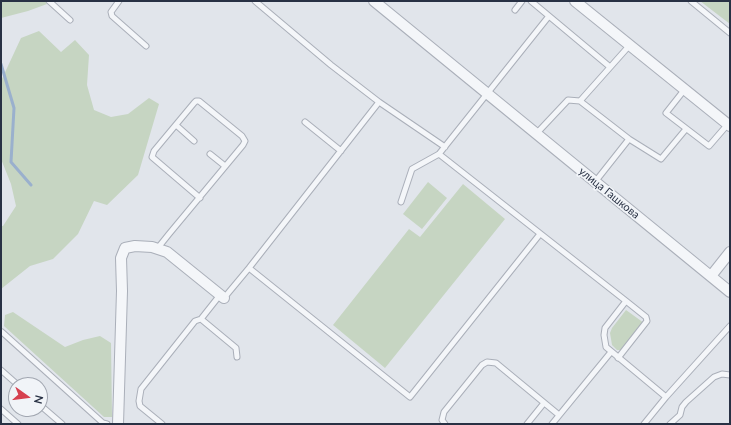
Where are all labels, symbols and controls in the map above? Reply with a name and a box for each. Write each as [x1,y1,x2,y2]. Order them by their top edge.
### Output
street label: улица Гашкова [576,164,642,222]
north arrow [8,377,48,417]
text: N [32,394,46,405]

